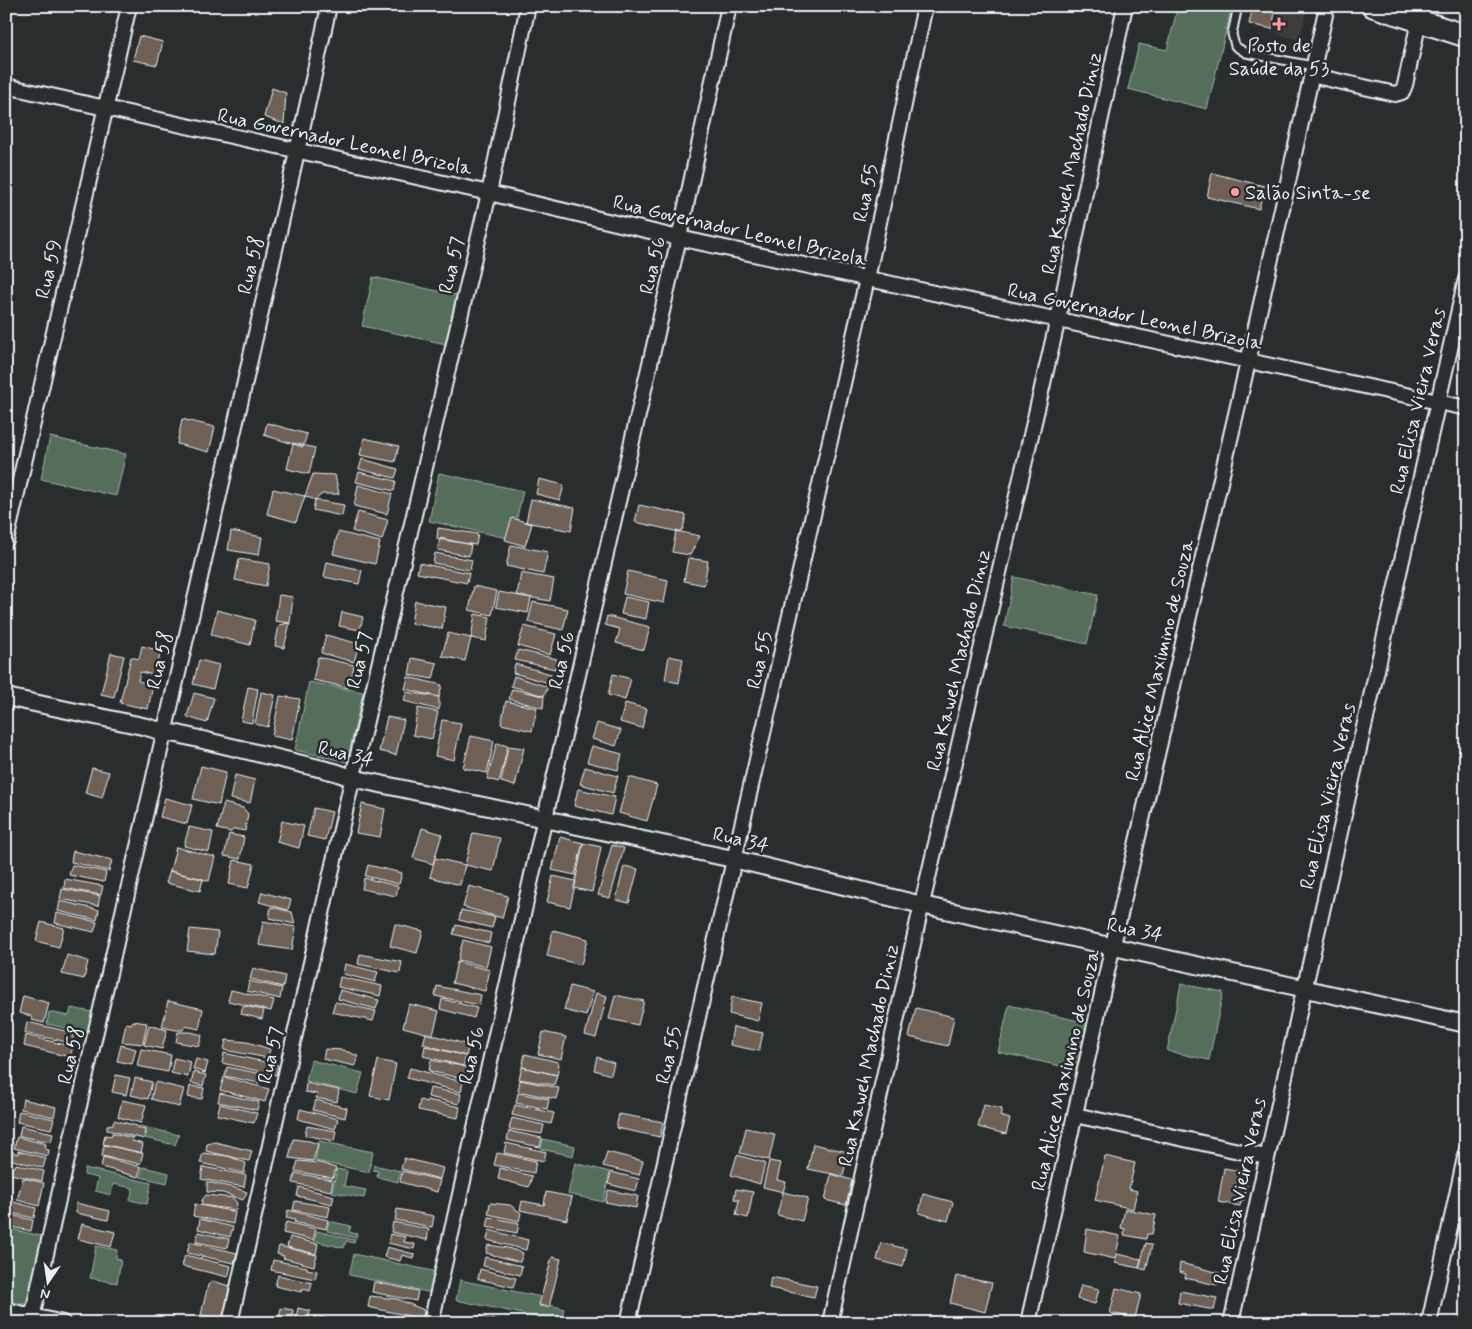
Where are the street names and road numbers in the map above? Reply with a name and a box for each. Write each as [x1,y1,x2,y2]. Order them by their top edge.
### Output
street label: Rua Kaweh Machado Diniz [1036,49,1109,277]
street label: Rua Governador Leonel Brizola [215,102,475,183]
street label: Rua 55 [847,162,886,225]
street label: Rua Governador Leonel Brizola [610,189,870,274]
street label: Rua 58 [232,234,271,297]
street label: Rua 57 [433,234,472,297]
street label: Rua 56 [634,234,673,297]
street label: Rua 59 [30,237,69,301]
street label: Rua Governador Leonel Brizola [1005,277,1265,358]
street label: Rua Elisa Vieira Veras [1384,305,1453,497]
street label: Rua Alice Maximino de Souza [1120,536,1202,784]
street label: Rua Kaweh Machado Diniz [921,547,998,774]
street label: Rua 58 [141,629,180,692]
street label: Rua 57 [341,629,380,692]
street label: Rua 56 [543,629,582,692]
street label: Rua 55 [741,629,780,692]
street label: Rua Elisa Vieira Veras [1294,700,1363,892]
street label: Rua 34 [315,734,377,774]
street label: Rua 34 [710,821,771,860]
street label: Rua 34 [1104,911,1165,950]
street label: Rua Kaweh Machado Diniz [833,941,906,1169]
street label: Rua Alice Maximino de Souza [1026,946,1108,1194]
street label: Rua 58 [52,1024,91,1087]
street label: Rua 57 [252,1024,291,1087]
street label: Rua 56 [453,1024,492,1087]
street label: Rua 55 [650,1024,689,1087]
street label: Rua Elisa Vieira Veras [1207,1095,1273,1287]

